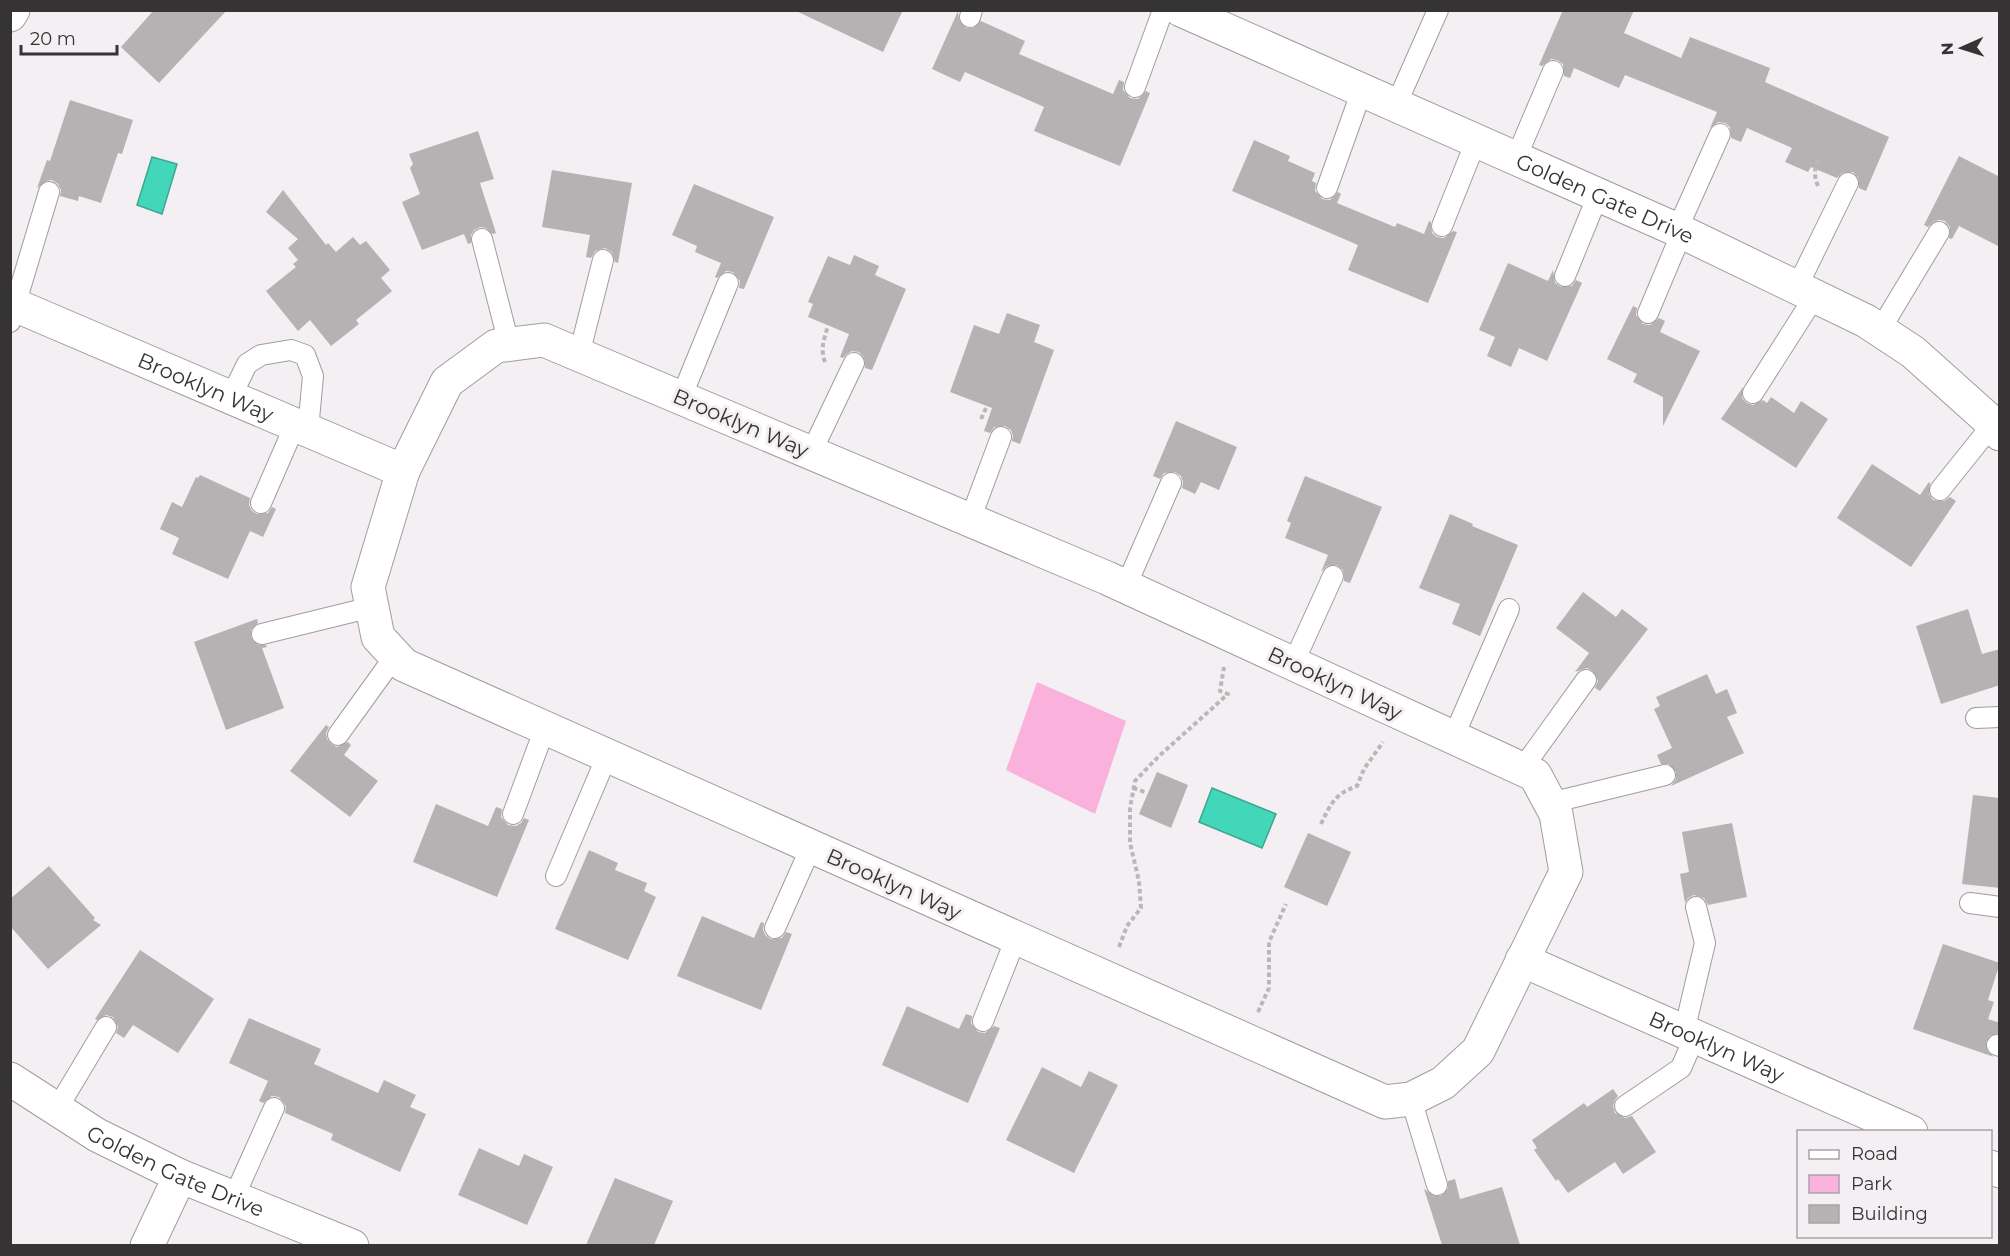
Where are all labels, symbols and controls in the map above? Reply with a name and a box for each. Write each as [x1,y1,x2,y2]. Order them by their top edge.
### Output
scale bar [21,18,117,56]
north arrow [1932,18,1992,78]
text: 20 m [30,28,76,50]
text: N [1938,42,1957,56]
street label: Golden Gate Drive [1513,148,1698,248]
street label: Brooklyn Way [134,347,278,427]
street label: Brooklyn Way [669,383,813,463]
street label: Brooklyn Way [1264,641,1407,725]
street label: Brooklyn Way [823,843,966,925]
street label: Brooklyn Way [1645,1005,1789,1087]
street label: Golden Gate Drive [82,1119,268,1221]
legend [1797,1130,1992,1238]
text: Road [1851,1143,1898,1165]
text: Park [1851,1173,1892,1195]
text: Building [1851,1203,1928,1225]

